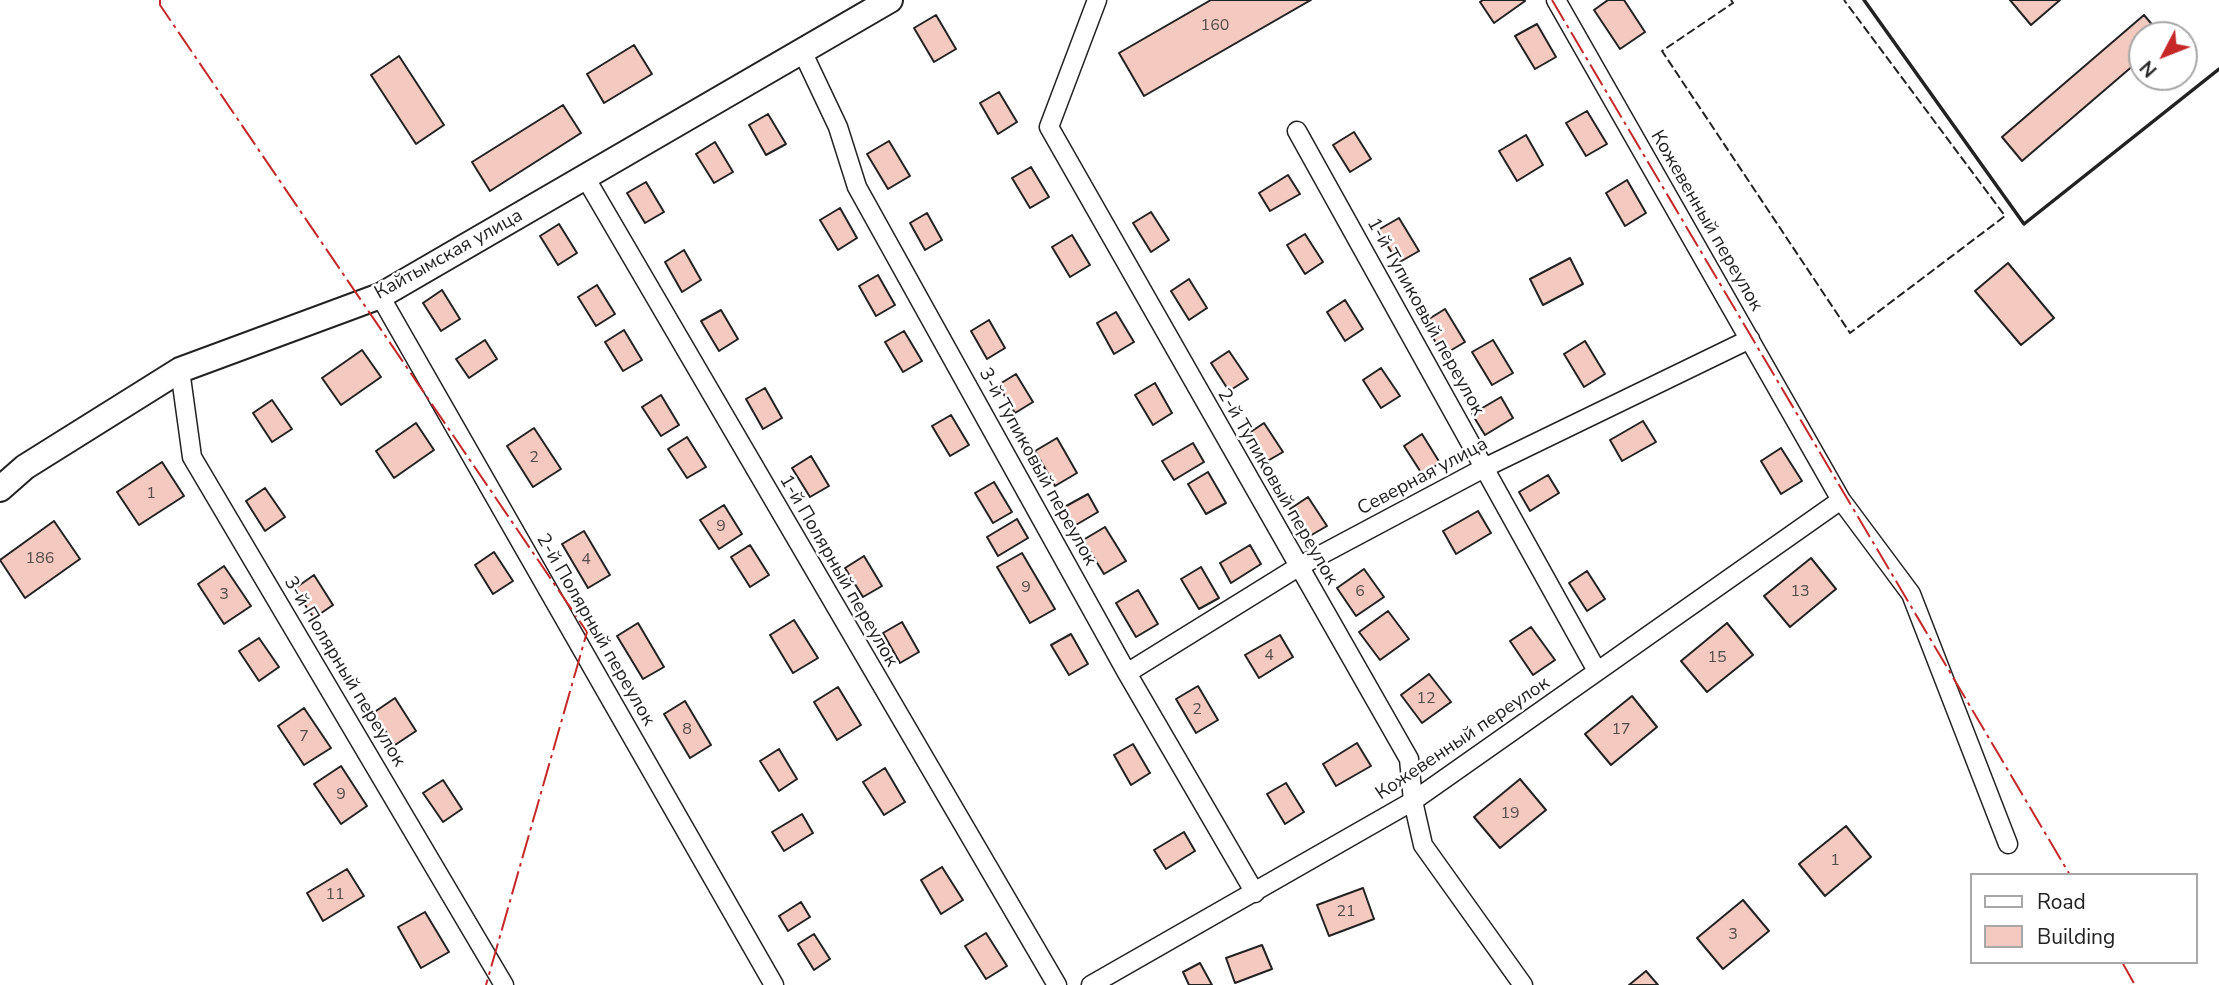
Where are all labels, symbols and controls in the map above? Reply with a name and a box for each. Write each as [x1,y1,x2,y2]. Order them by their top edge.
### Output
house number: 160 [1201,16,1229,36]
north arrow [2128,21,2198,91]
text: N [2134,55,2163,83]
street label: Кожевенный переулок [1645,127,1767,315]
street label: Кайтымская улица [371,205,527,305]
street label: 1-й Тупиковый переулок [1361,214,1489,420]
street label: 3-й Тупиковый переулок [973,364,1101,570]
street label: 2-й Тупиковый переулок [1211,385,1343,589]
street label: Северная улица [1354,433,1492,521]
house number: 2 [529,448,539,468]
street label: 1-й Полярный переулок [774,471,902,671]
house number: 1 [146,484,156,504]
house number: 9 [716,517,726,537]
street label: 2-й Полярный переулок [531,530,659,730]
house number: 186 [26,549,54,569]
house number: 4 [581,550,591,570]
street label: 3-й Полярный переулок [278,573,410,771]
house number: 9 [1021,578,1031,598]
house number: 6 [1355,582,1365,602]
house number: 13 [1790,582,1810,602]
house number: 3 [219,585,229,605]
house number: 4 [1264,646,1274,666]
house number: 15 [1707,648,1727,668]
street label: Кожевенный переулок [1372,672,1554,806]
house number: 12 [1416,689,1436,709]
house number: 2 [1192,700,1202,720]
house number: 8 [682,720,692,740]
house number: 17 [1611,720,1631,740]
house number: 7 [299,727,309,747]
house number: 9 [336,785,346,805]
house number: 19 [1500,804,1520,824]
house number: 1 [1830,851,1840,871]
legend [1970,873,2198,964]
house number: 11 [325,885,345,905]
text: Road [2037,888,2086,916]
house number: 21 [1336,902,1356,922]
text: Building [2037,923,2115,951]
house number: 3 [1728,925,1738,945]

